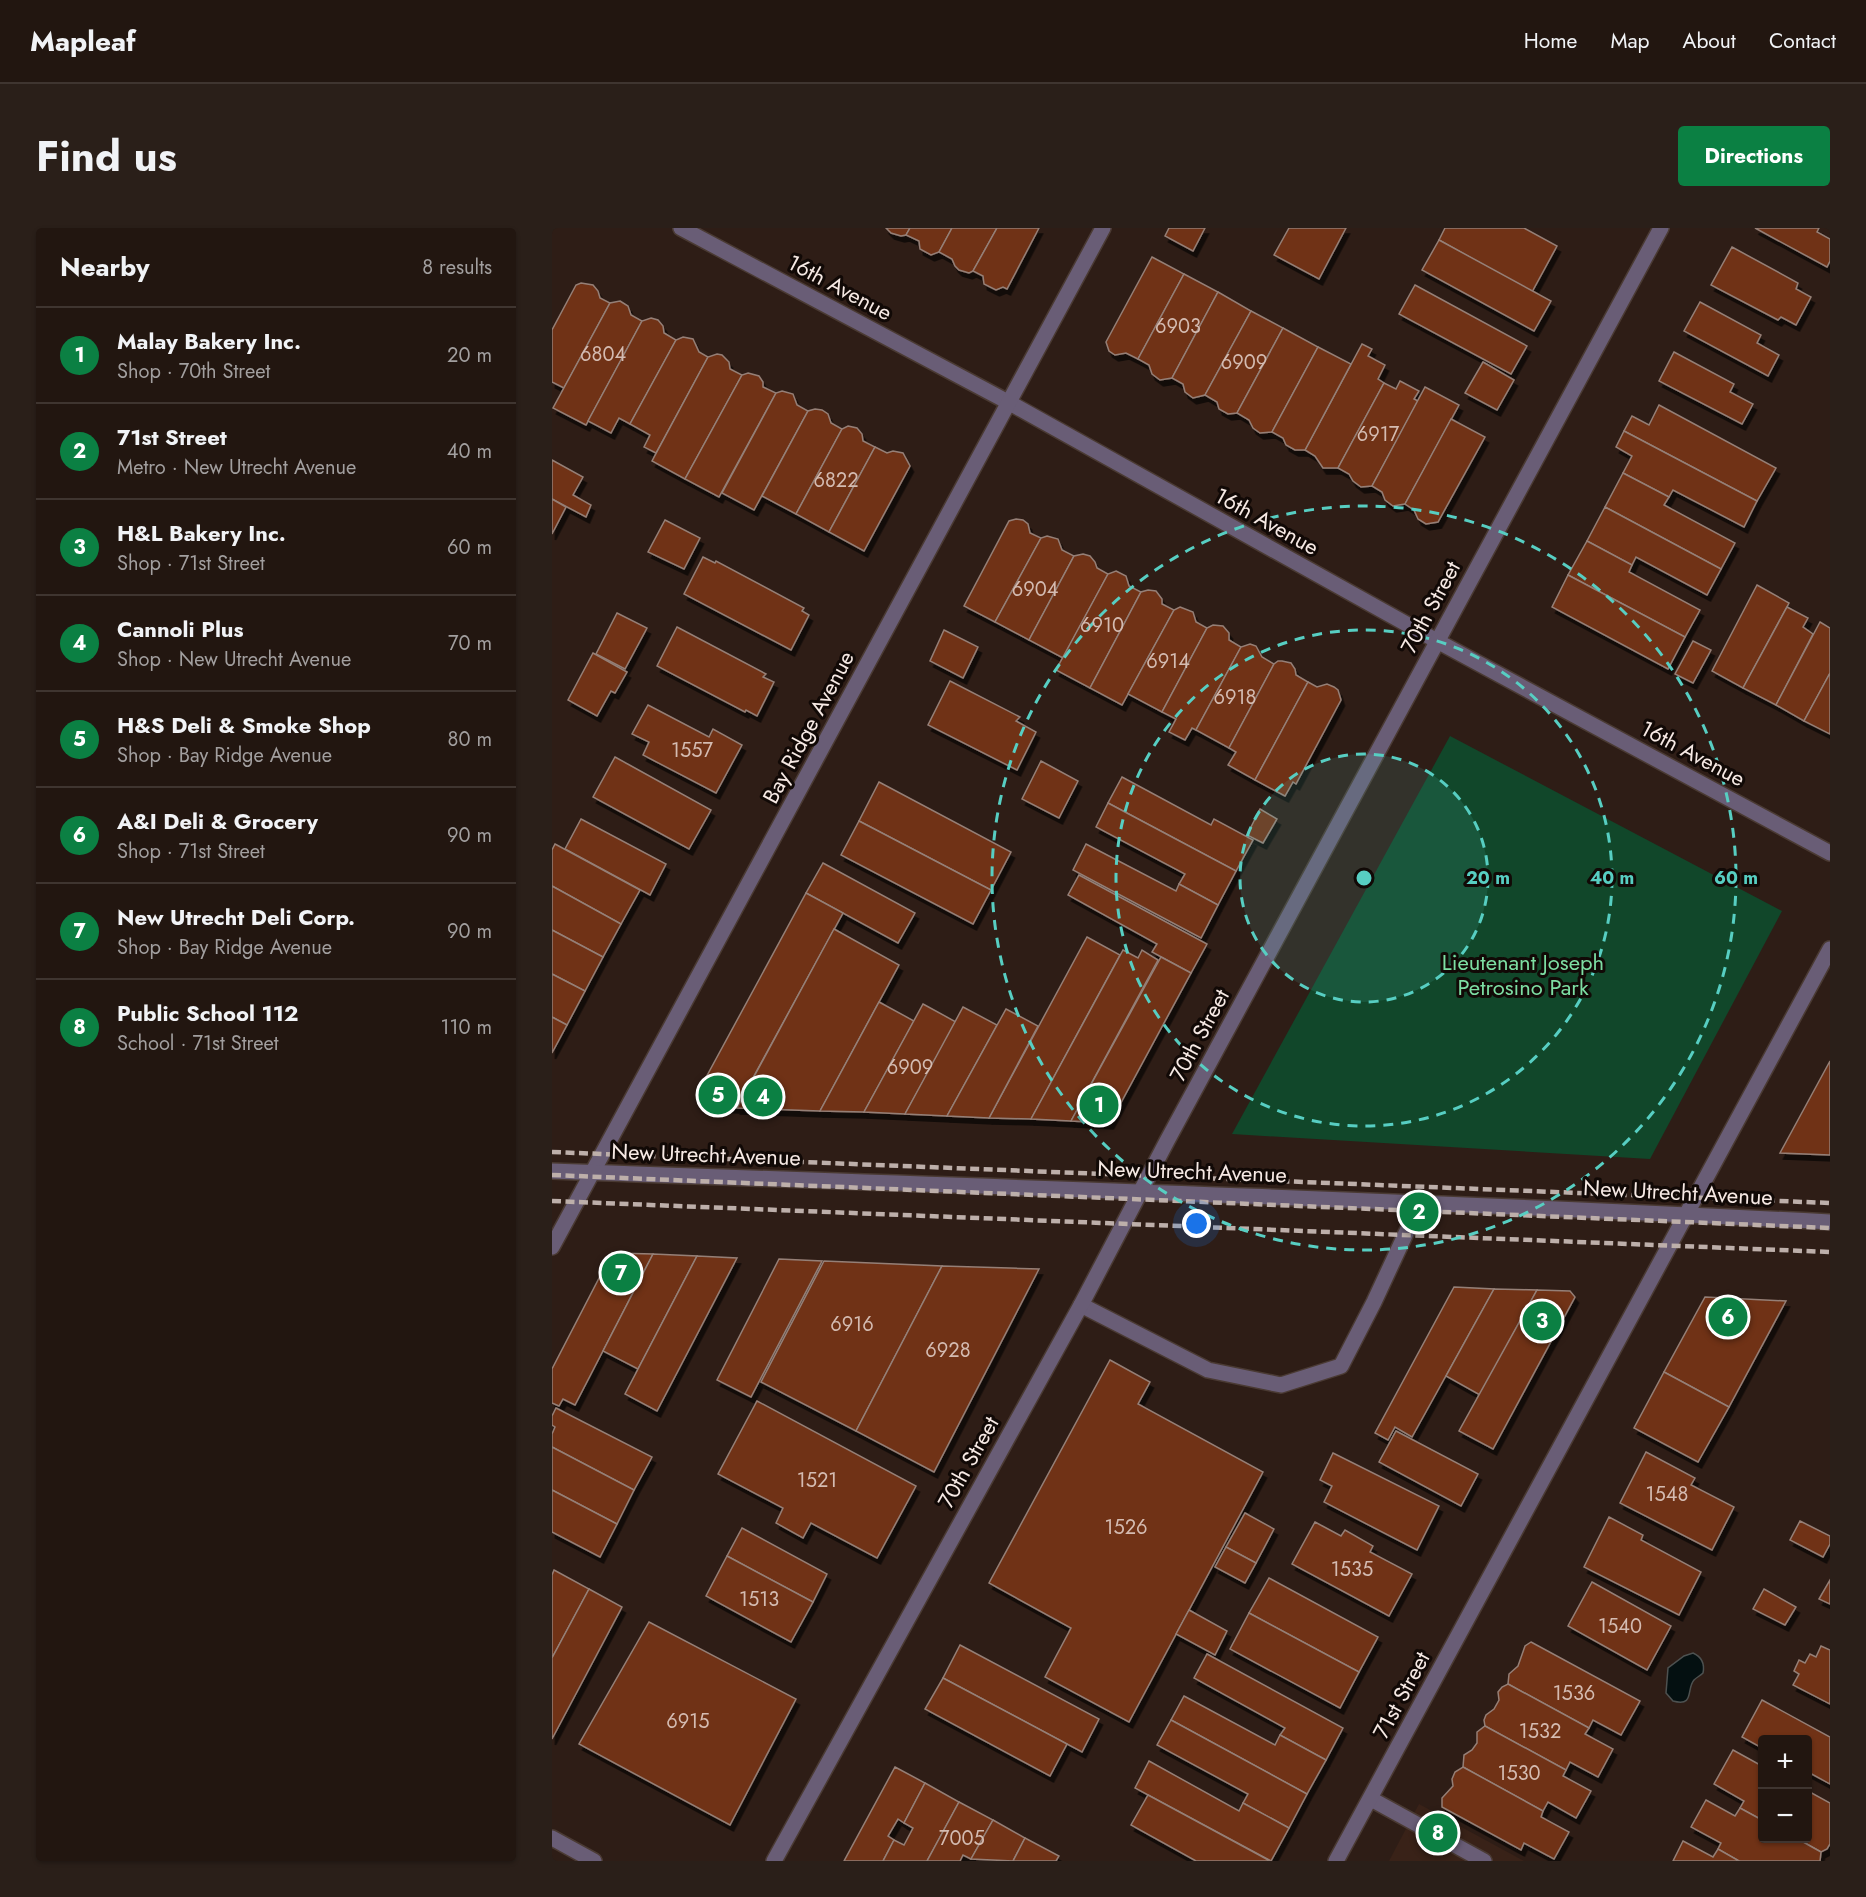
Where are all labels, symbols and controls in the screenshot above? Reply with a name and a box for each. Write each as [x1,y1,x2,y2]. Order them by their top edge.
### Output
text: Mapleaf [30,21,136,62]
text: Home [1524,26,1577,56]
text: Map [1610,26,1650,56]
text: About [1683,26,1736,56]
text: Contact [1769,26,1836,56]
text: Find us [36,126,177,187]
button: Directions [1678,126,1830,186]
street label: 16th Avenue [782,246,898,328]
text: Nearby [60,248,149,286]
text: 8 results [422,253,492,282]
house number: 6903 [1155,312,1201,341]
text: Malay Bakery Inc. [117,325,301,357]
house number: 6804 [580,340,626,369]
text: 1 [74,341,85,370]
text: 20 m [447,341,492,370]
house number: 6909 [1221,348,1267,377]
text: Shop · 70th Street [117,357,270,386]
house number: 6917 [1357,420,1400,449]
text: 71st Street [117,421,227,453]
text: 2 [73,437,86,466]
text: 40 m [447,437,492,466]
text: Metro · New Utrecht Avenue [117,453,356,482]
house number: 6822 [813,466,859,495]
street label: 16th Avenue [1209,479,1325,563]
text: H&L Bakery Inc. [117,517,286,549]
text: 3 [73,533,86,562]
text: 60 m [447,533,492,562]
text: Shop · 71st Street [117,549,265,578]
street label: 70th Street [1392,554,1468,659]
house number: 6904 [1012,575,1059,604]
house number: 6910 [1080,611,1124,640]
text: Cannoli Plus [117,613,244,645]
text: 4 [73,629,86,658]
text: 70 m [448,629,492,658]
text: Shop · New Utrecht Avenue [117,645,351,674]
street label: Bay Ridge Avenue [754,645,862,809]
house number: 6914 [1146,647,1190,676]
house number: 6918 [1214,683,1256,712]
text: H&S Deli & Smoke Shop [117,709,371,741]
street label: 16th Avenue [1635,712,1751,794]
text: 5 [73,725,86,754]
text: 80 m [447,725,492,754]
house number: 1557 [671,736,714,765]
text: Shop · Bay Ridge Avenue [117,741,332,770]
text: A&I Deli & Grocery [117,805,318,837]
text: 6 [73,821,86,850]
text: 90 m [447,821,492,850]
text: Shop · 71st Street [117,837,265,866]
text: 20 m [1466,865,1510,891]
text: 40 m [1590,865,1634,891]
text: 60 m [1714,865,1758,891]
centre of rings [1354,868,1374,888]
text: New Utrecht Deli Corp. [117,901,355,933]
text: 7 [73,917,86,946]
text: 90 m [447,917,492,946]
text: Shop · Bay Ridge Avenue [117,933,332,962]
park label: Lieutenant Joseph Petrosino Park [1442,946,1604,1003]
street label: 70th Street [1161,982,1237,1087]
text: Public School 112 [117,997,298,1029]
text: 8 [73,1013,86,1042]
text: 110 m [440,1013,492,1042]
text: School · 71st Street [117,1029,279,1058]
house number: 6909 [887,1053,933,1082]
pin: 5 [698,1072,738,1118]
pin: 4 [744,1074,782,1120]
pin: 1 [1080,1082,1118,1128]
street label: New Utrecht Avenue [611,1135,801,1173]
street label: New Utrecht Avenue [1097,1152,1287,1190]
street label: New Utrecht Avenue [1582,1171,1774,1213]
pin: 2 [1400,1190,1438,1234]
your location [1182,1209,1211,1238]
pin: 7 [602,1250,640,1296]
pin: 6 [1708,1294,1748,1340]
pin: 3 [1522,1298,1562,1344]
house number: 6916 [830,1310,874,1339]
house number: 6928 [925,1336,971,1365]
street label: 70th Street [930,1410,1007,1514]
house number: 1521 [797,1466,837,1495]
house number: 1548 [1646,1480,1688,1509]
house number: 1526 [1104,1513,1148,1542]
house number: 1535 [1331,1555,1373,1584]
house number: 1513 [739,1585,779,1614]
house number: 1540 [1598,1612,1642,1641]
street label: 71st Street [1365,1645,1438,1744]
house number: 1536 [1553,1679,1595,1708]
house number: 6915 [666,1707,710,1736]
house number: 1532 [1519,1717,1561,1746]
map controls [1758,1735,1812,1843]
button: + [1758,1735,1812,1789]
house number: 1530 [1497,1759,1541,1788]
button: − [1758,1789,1812,1843]
pin: 8 [1418,1810,1458,1856]
house number: 7005 [939,1824,985,1853]

